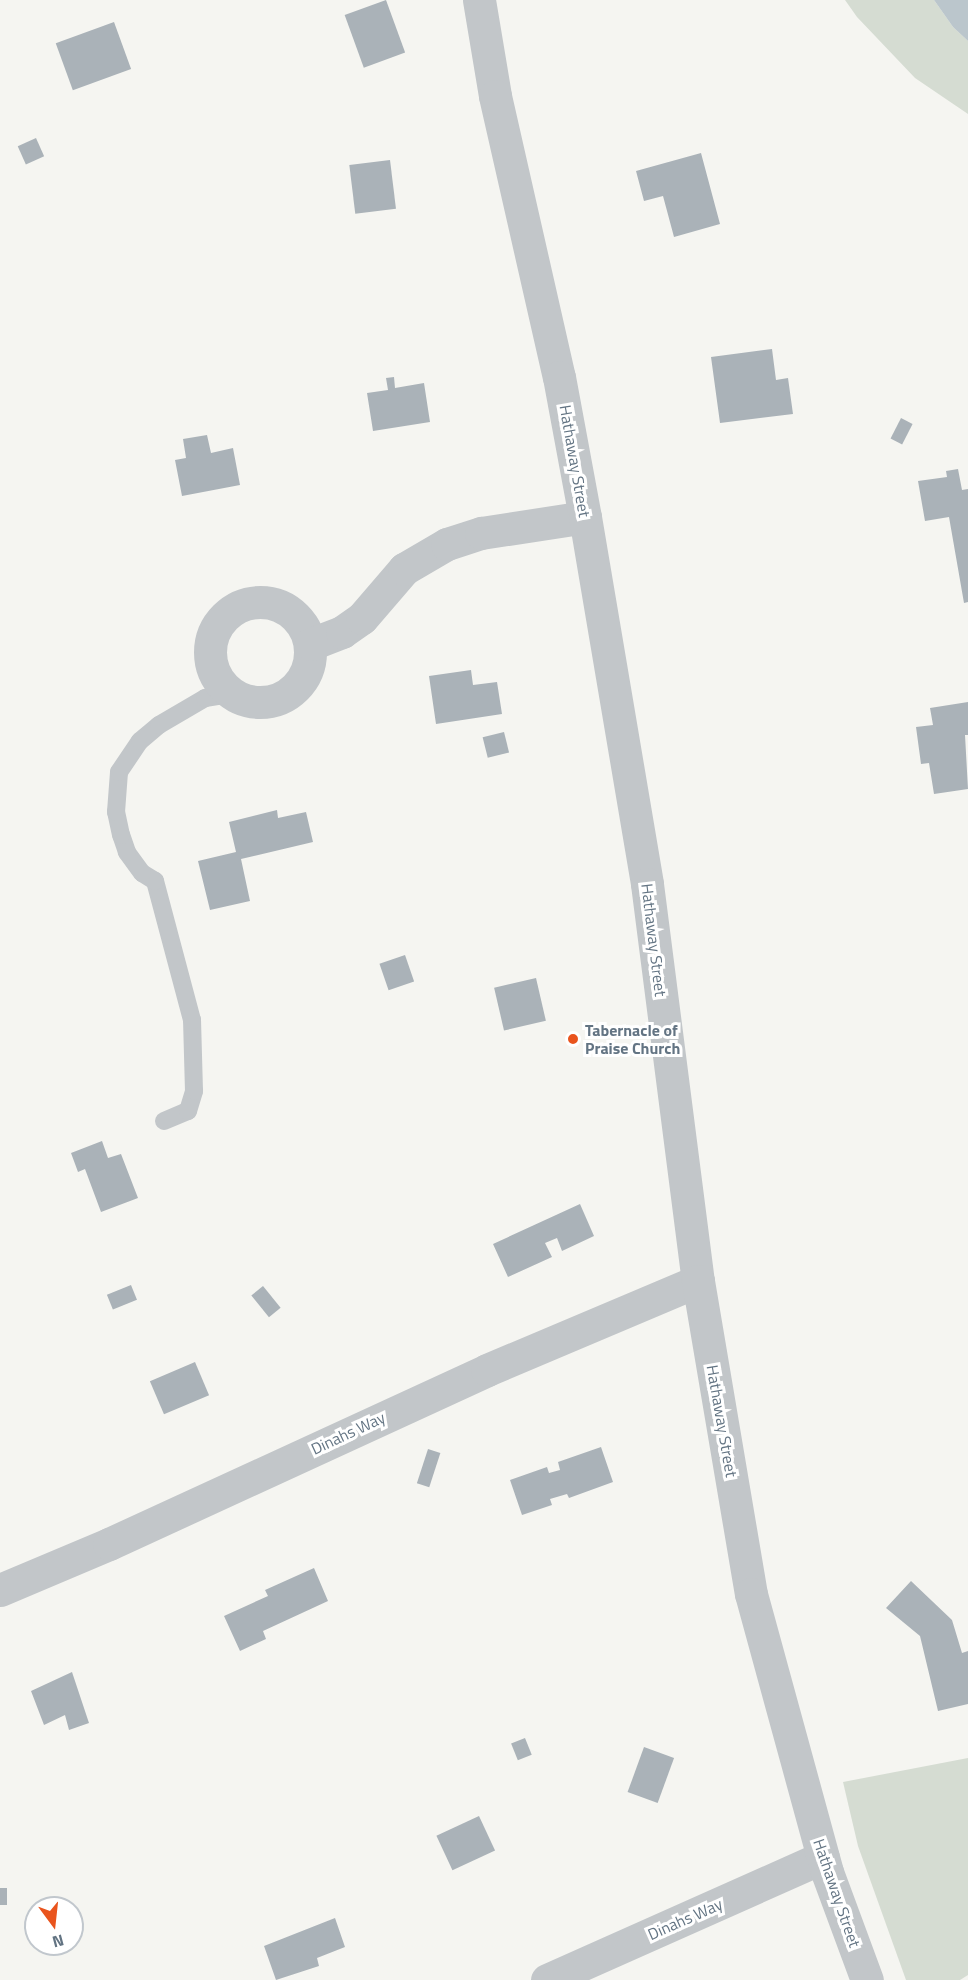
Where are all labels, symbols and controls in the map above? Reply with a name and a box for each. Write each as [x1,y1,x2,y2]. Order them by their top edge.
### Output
street label: Hathaway Street [556,403,594,519]
street label: Hathaway Street [638,882,670,998]
place label: Tabernacle of Praise Church [585,1020,680,1058]
marker: Tabernacle of Praise Church [566,1032,580,1046]
street label: Hathaway Street [703,1363,741,1479]
street label: Dinahs Way [308,1407,388,1459]
street label: Hathaway Street [809,1836,865,1950]
street label: Dinahs Way [645,1894,725,1944]
north arrow [24,1896,84,1956]
text: N [50,1928,67,1954]

